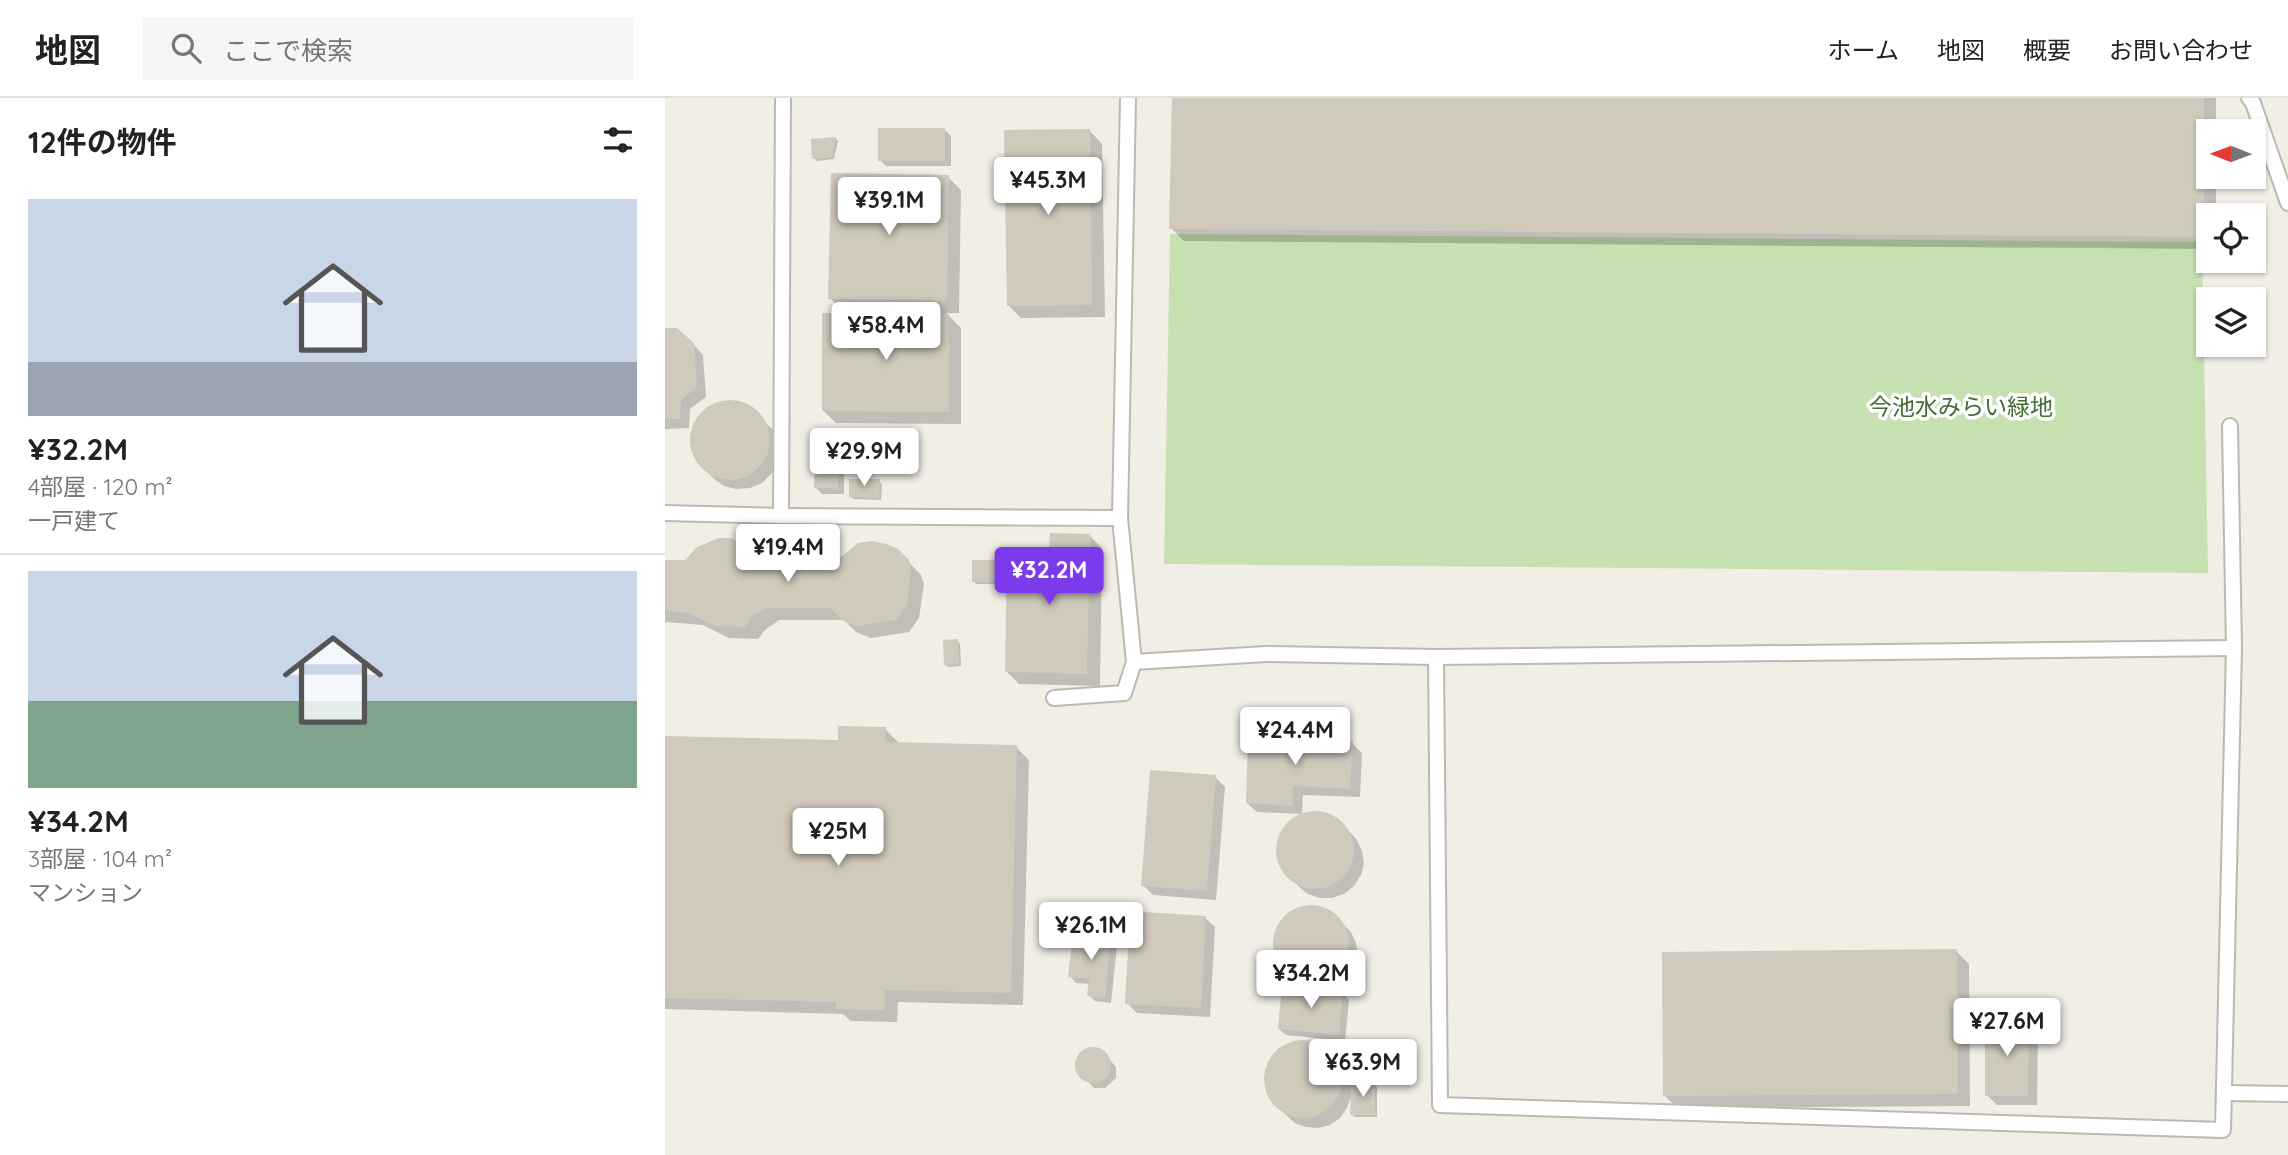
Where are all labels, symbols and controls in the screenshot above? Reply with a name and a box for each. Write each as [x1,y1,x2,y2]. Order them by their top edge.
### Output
search box [143,17,633,80]
text: 地図 [35,29,101,70]
icon: search [167,29,205,67]
text: ここで検索 [223,34,353,67]
text: ホーム [1828,35,1899,65]
text: 地図 [1937,35,1985,65]
text: 概要 [2023,35,2071,65]
text: お問い合わせ [2109,35,2253,65]
north arrow [2196,119,2266,189]
map controls [2196,119,2266,357]
icon: filters [599,121,637,159]
text: 12件の物件 [28,123,177,161]
pin: ¥45.3M [991,158,1105,217]
text: ¥45.3M [1010,165,1086,194]
pin: ¥39.1M [832,178,946,237]
text: ¥39.1M [854,185,924,214]
button: locate [2196,203,2266,273]
icon: home [270,245,396,371]
button: layers [2196,287,2266,357]
pin: ¥58.4M [829,302,943,362]
text: ¥58.4M [848,310,924,339]
park label: 今池水みらい緑地 [1869,392,2053,421]
pin: ¥29.9M [807,428,921,488]
text: ¥32.2M [28,430,128,468]
text: ¥29.9M [826,436,902,465]
text: 4部屋 · 120 m² [28,472,173,501]
text: 一戸建て [28,506,120,535]
pin: ¥19.4M [731,524,845,584]
text: ¥19.4M [752,532,824,561]
pin: ¥32.2M [992,547,1106,607]
text: ¥32.2M [1011,555,1087,584]
icon: home [270,617,396,743]
pin: ¥24.4M [1238,708,1352,767]
text: ¥24.4M [1256,715,1334,744]
text: ¥34.2M [28,802,129,840]
pin: ¥25M [797,808,879,868]
text: ¥25M [809,816,867,845]
text: 3部屋 · 104 m² [28,844,172,873]
text: マンション [28,878,143,907]
pin: ¥26.1M [1034,902,1148,962]
text: ¥26.1M [1055,910,1127,939]
pin: ¥34.2M [1254,950,1368,1010]
text: ¥34.2M [1272,958,1350,987]
pin: ¥27.6M [1950,998,2064,1058]
text: ¥27.6M [1969,1006,2045,1035]
pin: ¥63.9M [1306,1040,1420,1099]
text: ¥63.9M [1325,1047,1401,1076]

